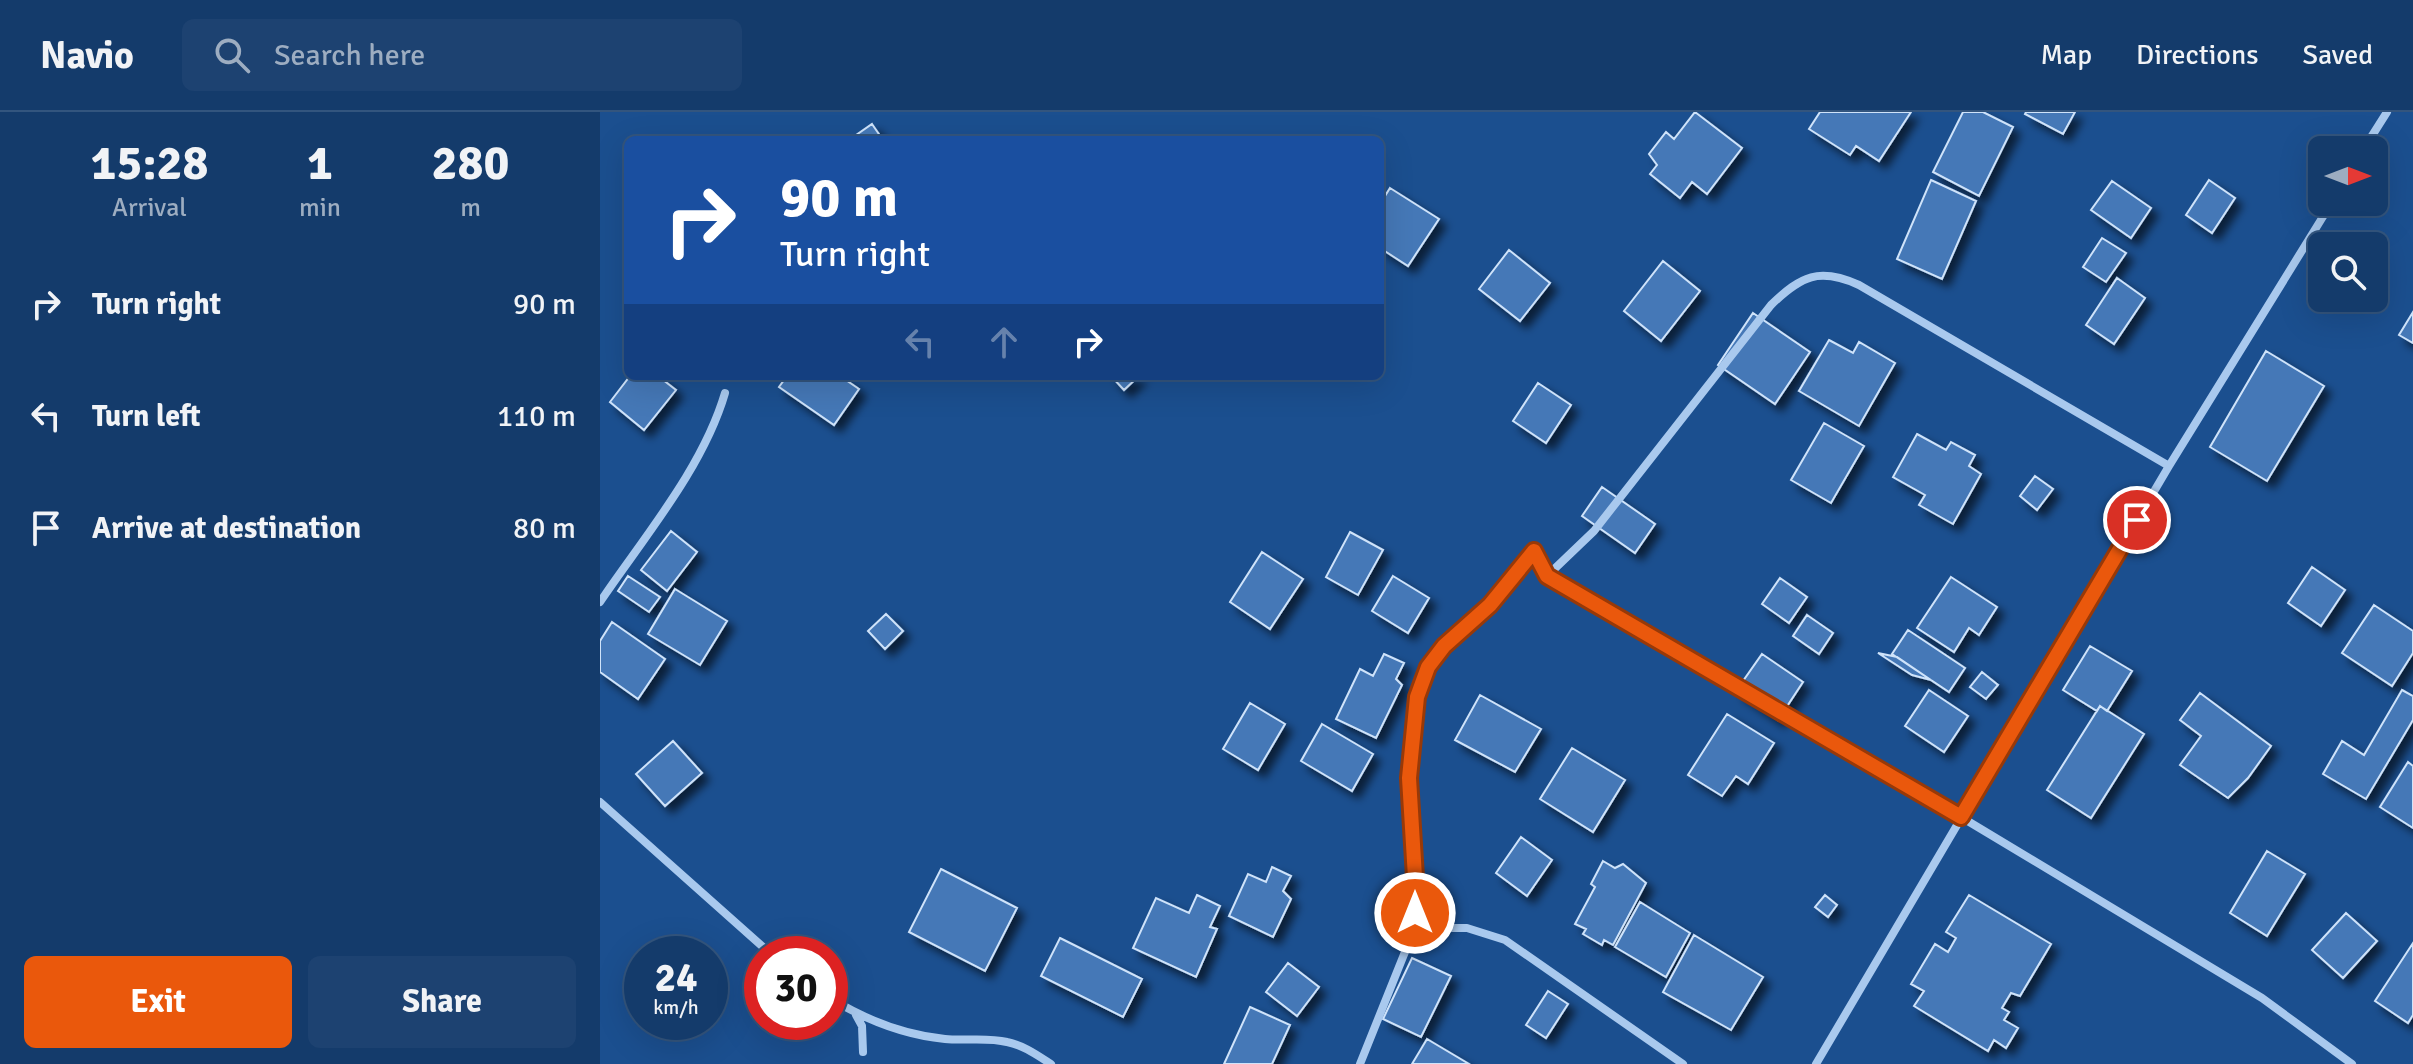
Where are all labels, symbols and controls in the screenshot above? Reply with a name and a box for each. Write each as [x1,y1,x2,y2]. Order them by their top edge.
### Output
search box [182,19,742,91]
text: Navio [40,32,134,79]
icon: search [210,33,254,77]
text: Search here [274,37,425,74]
text: Map [2040,38,2092,72]
text: Directions [2136,38,2258,72]
text: Saved [2302,38,2373,72]
text: 15:28 [91,134,208,193]
text: 1 [307,134,333,193]
text: 280 [432,134,509,193]
north arrow [2308,136,2388,216]
map controls [2308,136,2388,312]
text: 90 m [780,163,898,232]
icon: right [648,168,752,272]
text: Arrival [112,192,187,224]
text: min [299,192,341,224]
text: m [460,192,481,224]
text: Turn right [780,232,930,277]
button: search [2308,232,2388,312]
icon: right [24,282,68,326]
text: Turn right [92,286,221,323]
text: 90 m [513,286,576,323]
icon: left [898,320,942,364]
icon: ahead [982,320,1026,364]
icon: right [1066,320,1110,364]
icon: left [24,394,68,438]
text: Turn left [92,398,201,435]
text: 110 m [497,398,576,435]
pin [2103,486,2171,554]
icon: arrive [2115,498,2159,542]
icon: arrive [24,506,68,550]
text: Arrive at destination [92,510,361,547]
text: 80 m [513,510,576,547]
position arrow [1373,871,1457,955]
speed limit sign: 30 [744,936,848,1040]
text: 24 [654,953,698,1003]
button: Exit [24,956,292,1048]
button: Share [308,956,576,1048]
text: km/h [653,995,699,1020]

